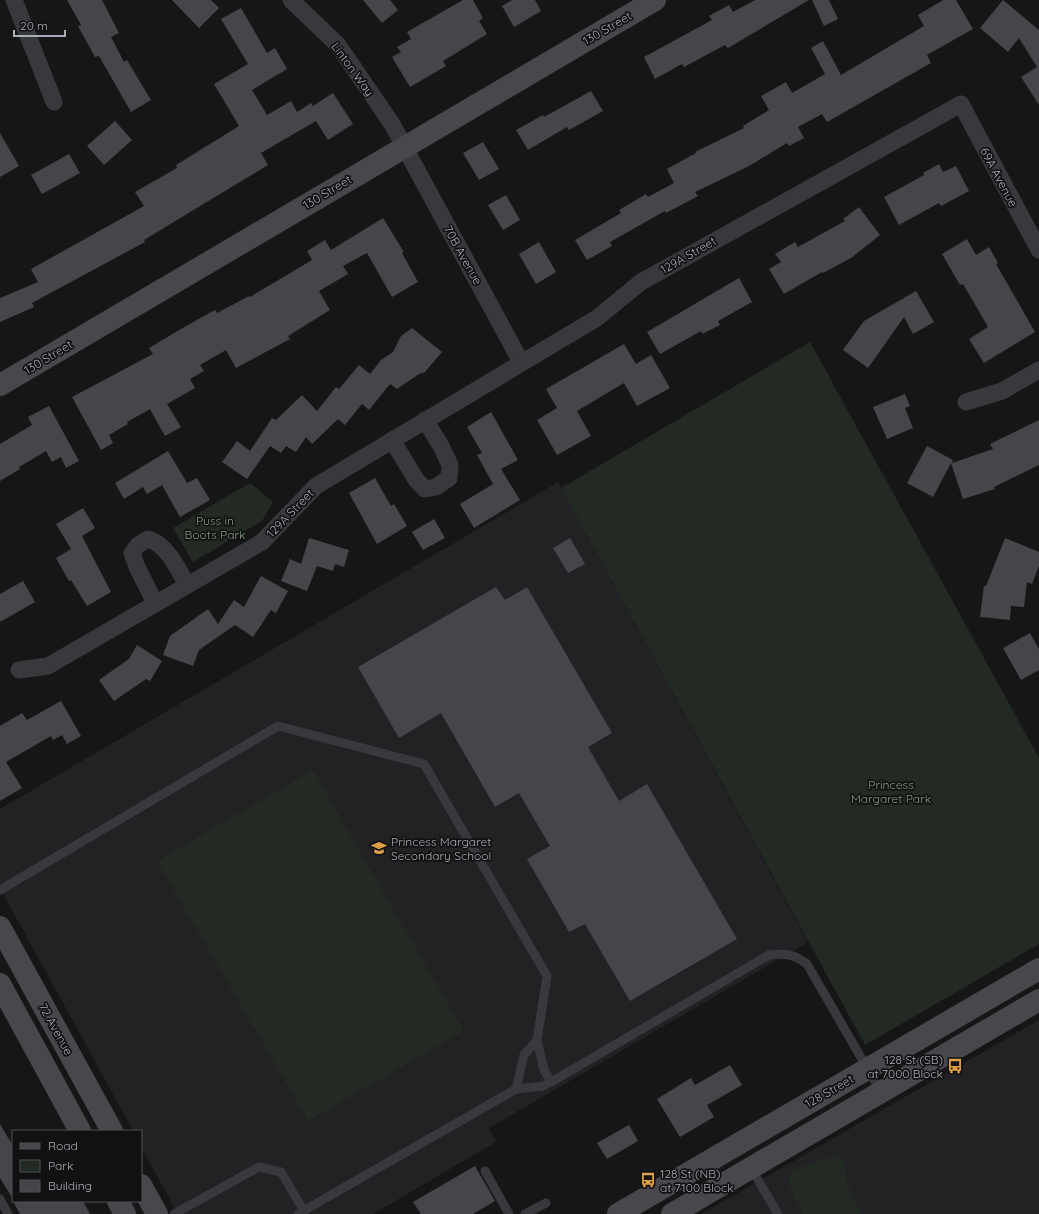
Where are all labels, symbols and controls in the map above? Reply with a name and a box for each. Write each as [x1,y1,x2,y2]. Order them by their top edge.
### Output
street label: 130 Street [580,8,634,48]
scale bar [14,12,65,38]
text: 20 m [20,18,48,33]
street label: Linton Way [328,39,378,99]
street label: 69A Avenue [977,145,1021,210]
street label: 130 Street [300,172,354,212]
street label: 70B Avenue [441,223,486,287]
street label: 129A Street [658,233,718,277]
street label: 130 Street [21,337,75,377]
street label: 129A Street [263,486,317,540]
park label: Puss in Boots Park [185,513,245,542]
park label: Princess Margaret Park [851,777,931,806]
place label: Princess Margaret Secondary School [391,834,491,863]
school or university icon: Princess Margaret Secondary School [370,839,388,857]
street label: 72 Avenue [36,1000,77,1058]
place label: 128 St (SB) at 7000 Block [867,1052,943,1081]
bus stop icon: 128 St (SB) at 7000 Block [946,1057,964,1075]
street label: 128 Street [802,1071,856,1111]
legend [12,1130,142,1202]
text: Road [48,1138,78,1153]
text: Park [48,1158,73,1173]
place label: 128 St (NB) at 7100 Block [660,1166,734,1195]
bus stop icon: 128 St (NB) at 7100 Block [639,1171,657,1189]
text: Building [48,1178,92,1193]

